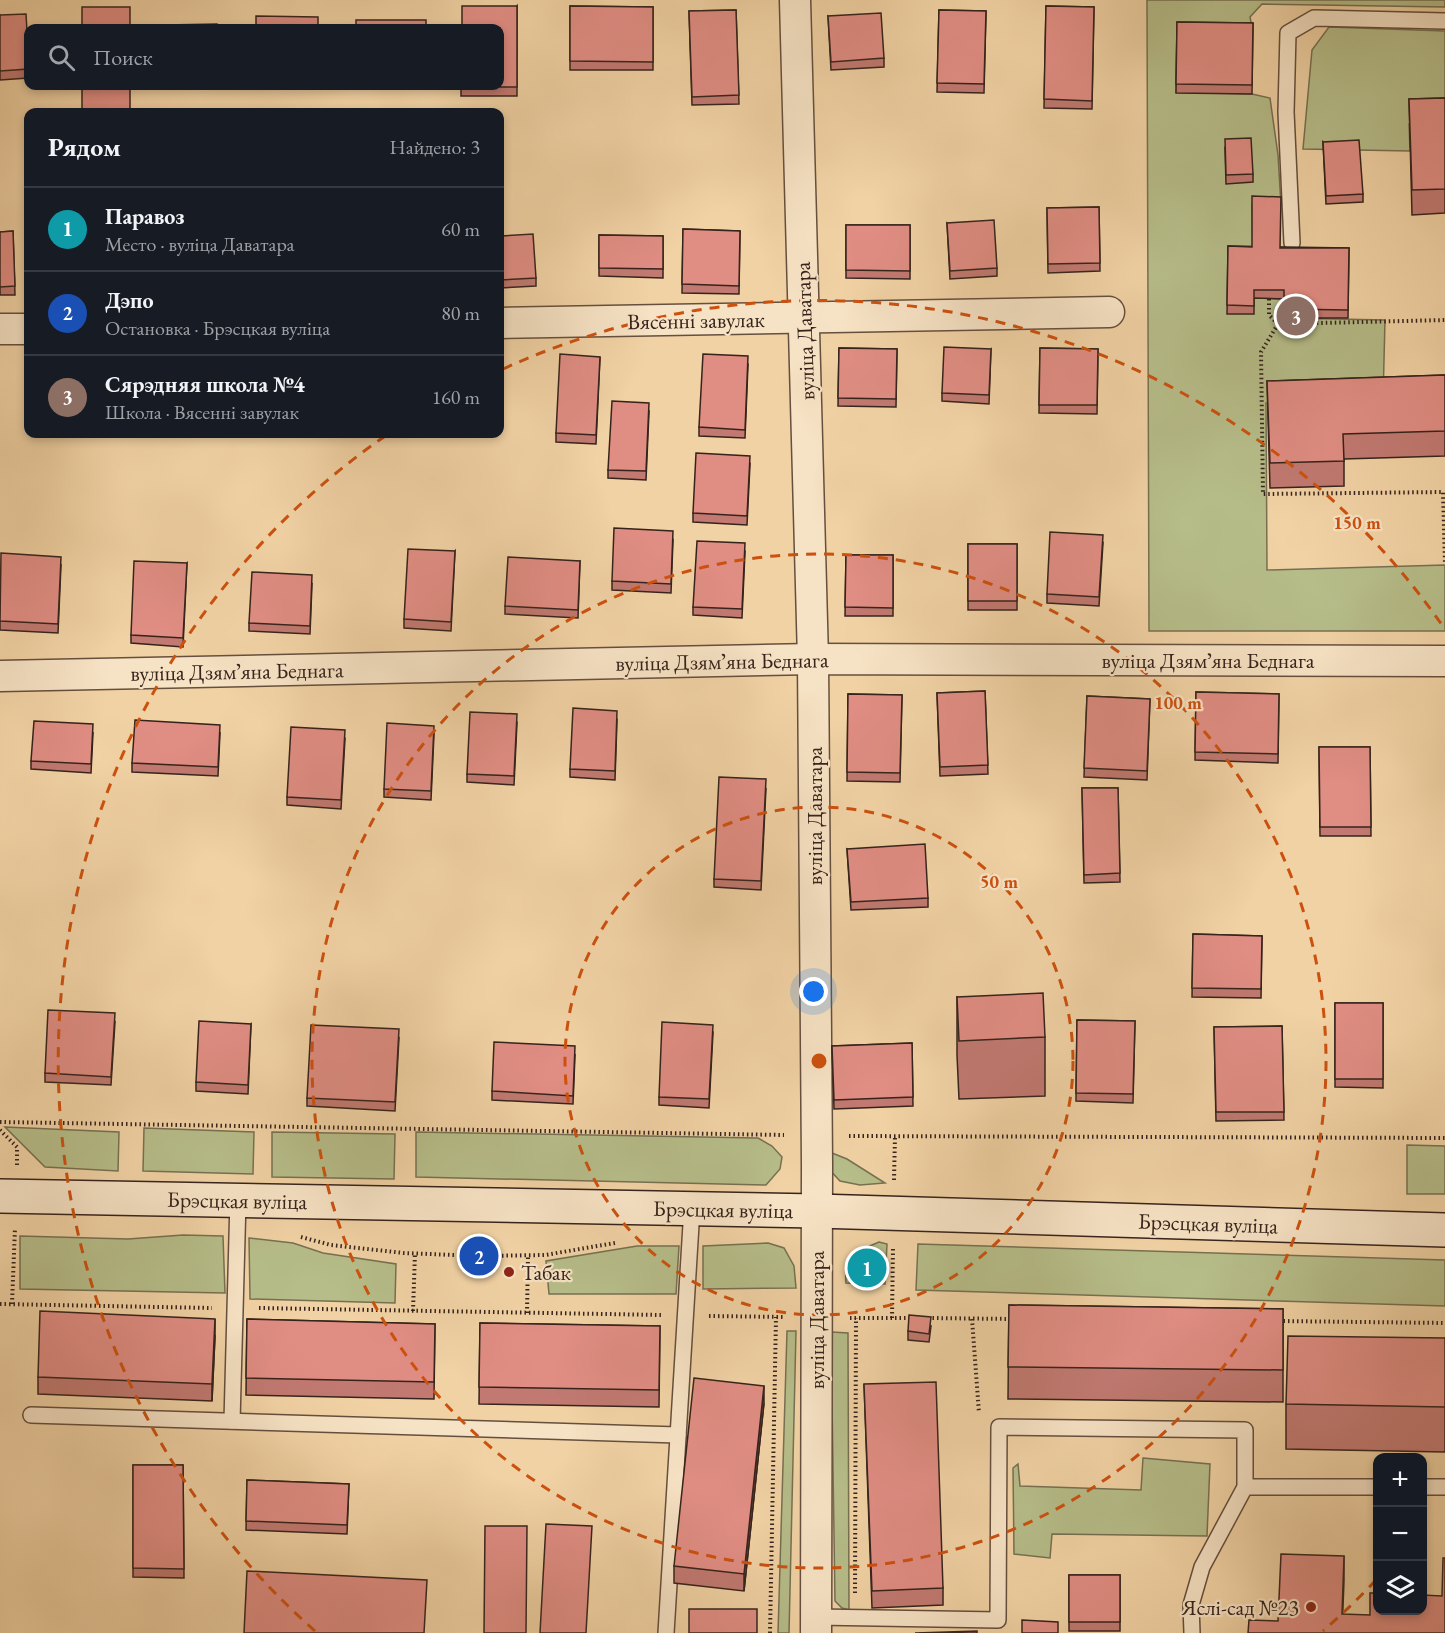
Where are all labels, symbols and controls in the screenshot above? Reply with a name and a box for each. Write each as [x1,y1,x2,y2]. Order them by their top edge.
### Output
search box [24,24,504,90]
icon: search [45,41,78,74]
text: Поиск [93,43,153,72]
text: Рядом [48,130,121,164]
text: Найдено: 3 [389,134,480,160]
text: Паравоз [105,202,185,231]
text: 1 [62,216,73,242]
text: 60 m [441,216,480,242]
text: Место · вуліца Даватара [105,231,294,257]
street label: вуліца Даватара [788,261,821,401]
text: Дэпо [105,286,154,315]
pin: 3 [1276,294,1316,338]
text: 2 [62,300,73,326]
text: 80 m [441,300,480,326]
street label: Вясенні завулак [627,305,766,336]
text: Остановка · Брэсцкая вуліца [105,315,330,341]
text: Сярэдняя школа №4 [105,370,305,399]
text: 3 [62,384,73,410]
text: 160 m [432,384,480,410]
text: Школа · Вясенні завулак [105,399,299,425]
text: 150 m [1333,511,1381,534]
street label: вуліца Дзямʼяна Беднага [615,645,829,678]
street label: вуліца Дзямʼяна Беднага [1101,646,1315,675]
street label: вуліца Дзямʼяна Беднага [130,655,344,688]
text: 100 m [1154,691,1202,714]
street label: вуліца Даватара [800,747,829,885]
text: 50 m [980,870,1018,893]
your location [799,977,828,1006]
centre of rings [809,1051,829,1071]
street label: Брэсцкая вуліца [167,1185,308,1216]
street label: Брэсцкая вуліца [653,1194,794,1225]
street label: Брэсцкая вуліца [1137,1207,1279,1240]
pin: 2 [460,1234,498,1278]
pin: 1 [848,1246,886,1290]
street label: вуліца Даватара [802,1251,831,1389]
place label: Табак [521,1258,572,1287]
marker: Табак [502,1265,516,1279]
map controls [1373,1453,1427,1615]
button: + [1373,1453,1427,1507]
button: − [1373,1507,1427,1561]
button: layers [1373,1561,1427,1615]
place label: Яслі-сад №23 [1181,1593,1299,1622]
marker: Яслі-сад №23 [1304,1600,1318,1614]

